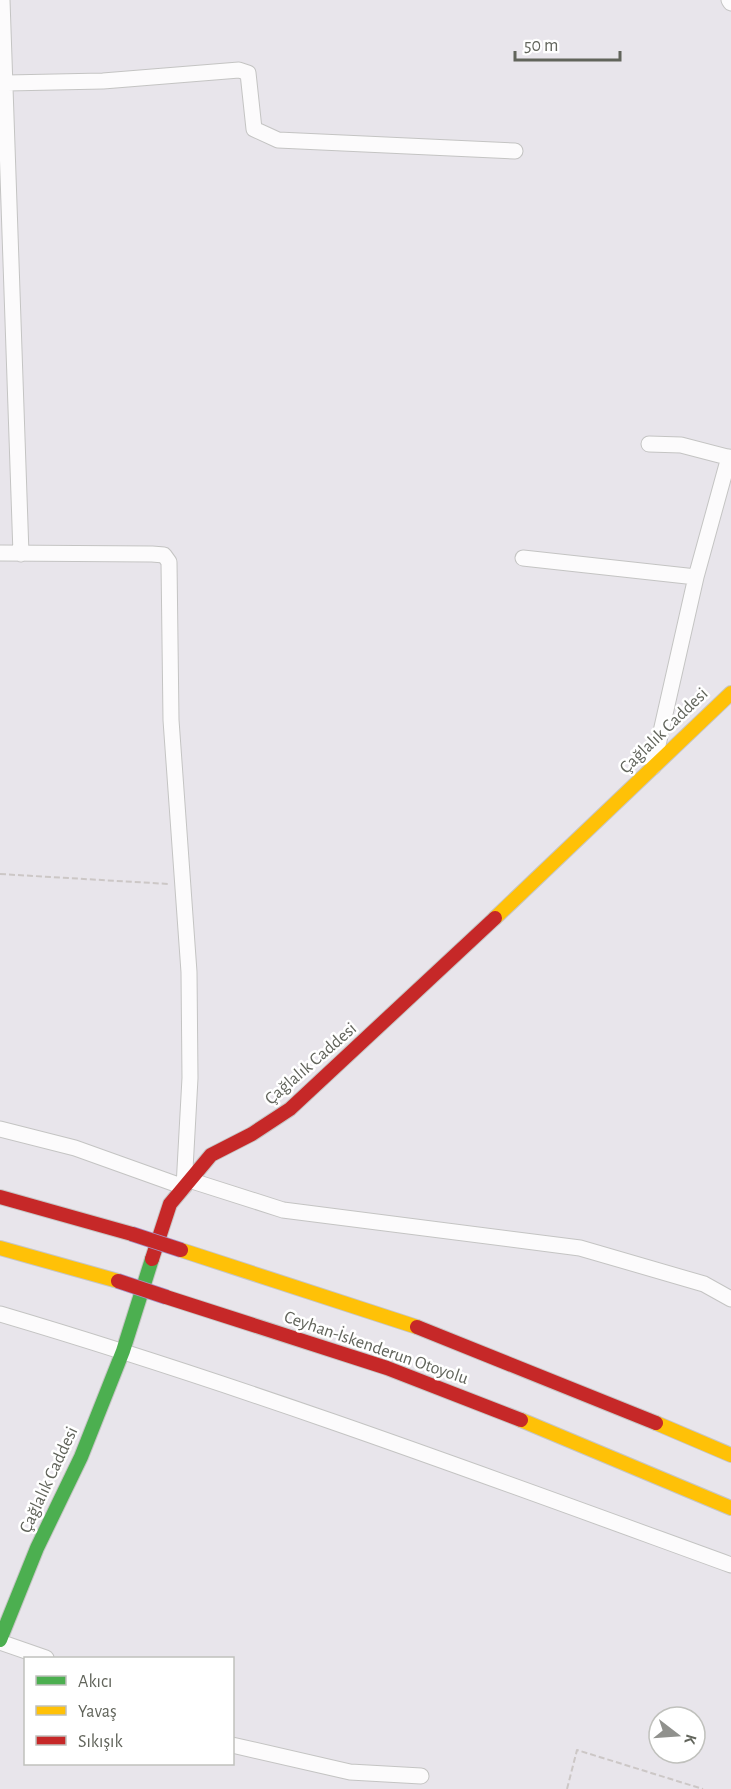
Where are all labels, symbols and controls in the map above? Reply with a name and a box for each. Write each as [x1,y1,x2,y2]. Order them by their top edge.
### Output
scale bar [515,24,620,62]
text: 50 m [524,37,558,55]
street label: Çağlalık Caddesi [616,685,712,777]
street label: Çağlalık Caddesi [262,1020,360,1108]
street label: Ceyhan-İskenderun Otoyolu [282,1306,471,1388]
street label: Çağlalık Caddesi [17,1424,81,1536]
legend [24,1657,234,1765]
text: Akıcı [78,1673,112,1691]
text: Yavaş [78,1703,117,1721]
north arrow [647,1705,707,1765]
text: K [681,1732,699,1747]
text: Sıkışık [78,1733,123,1751]

